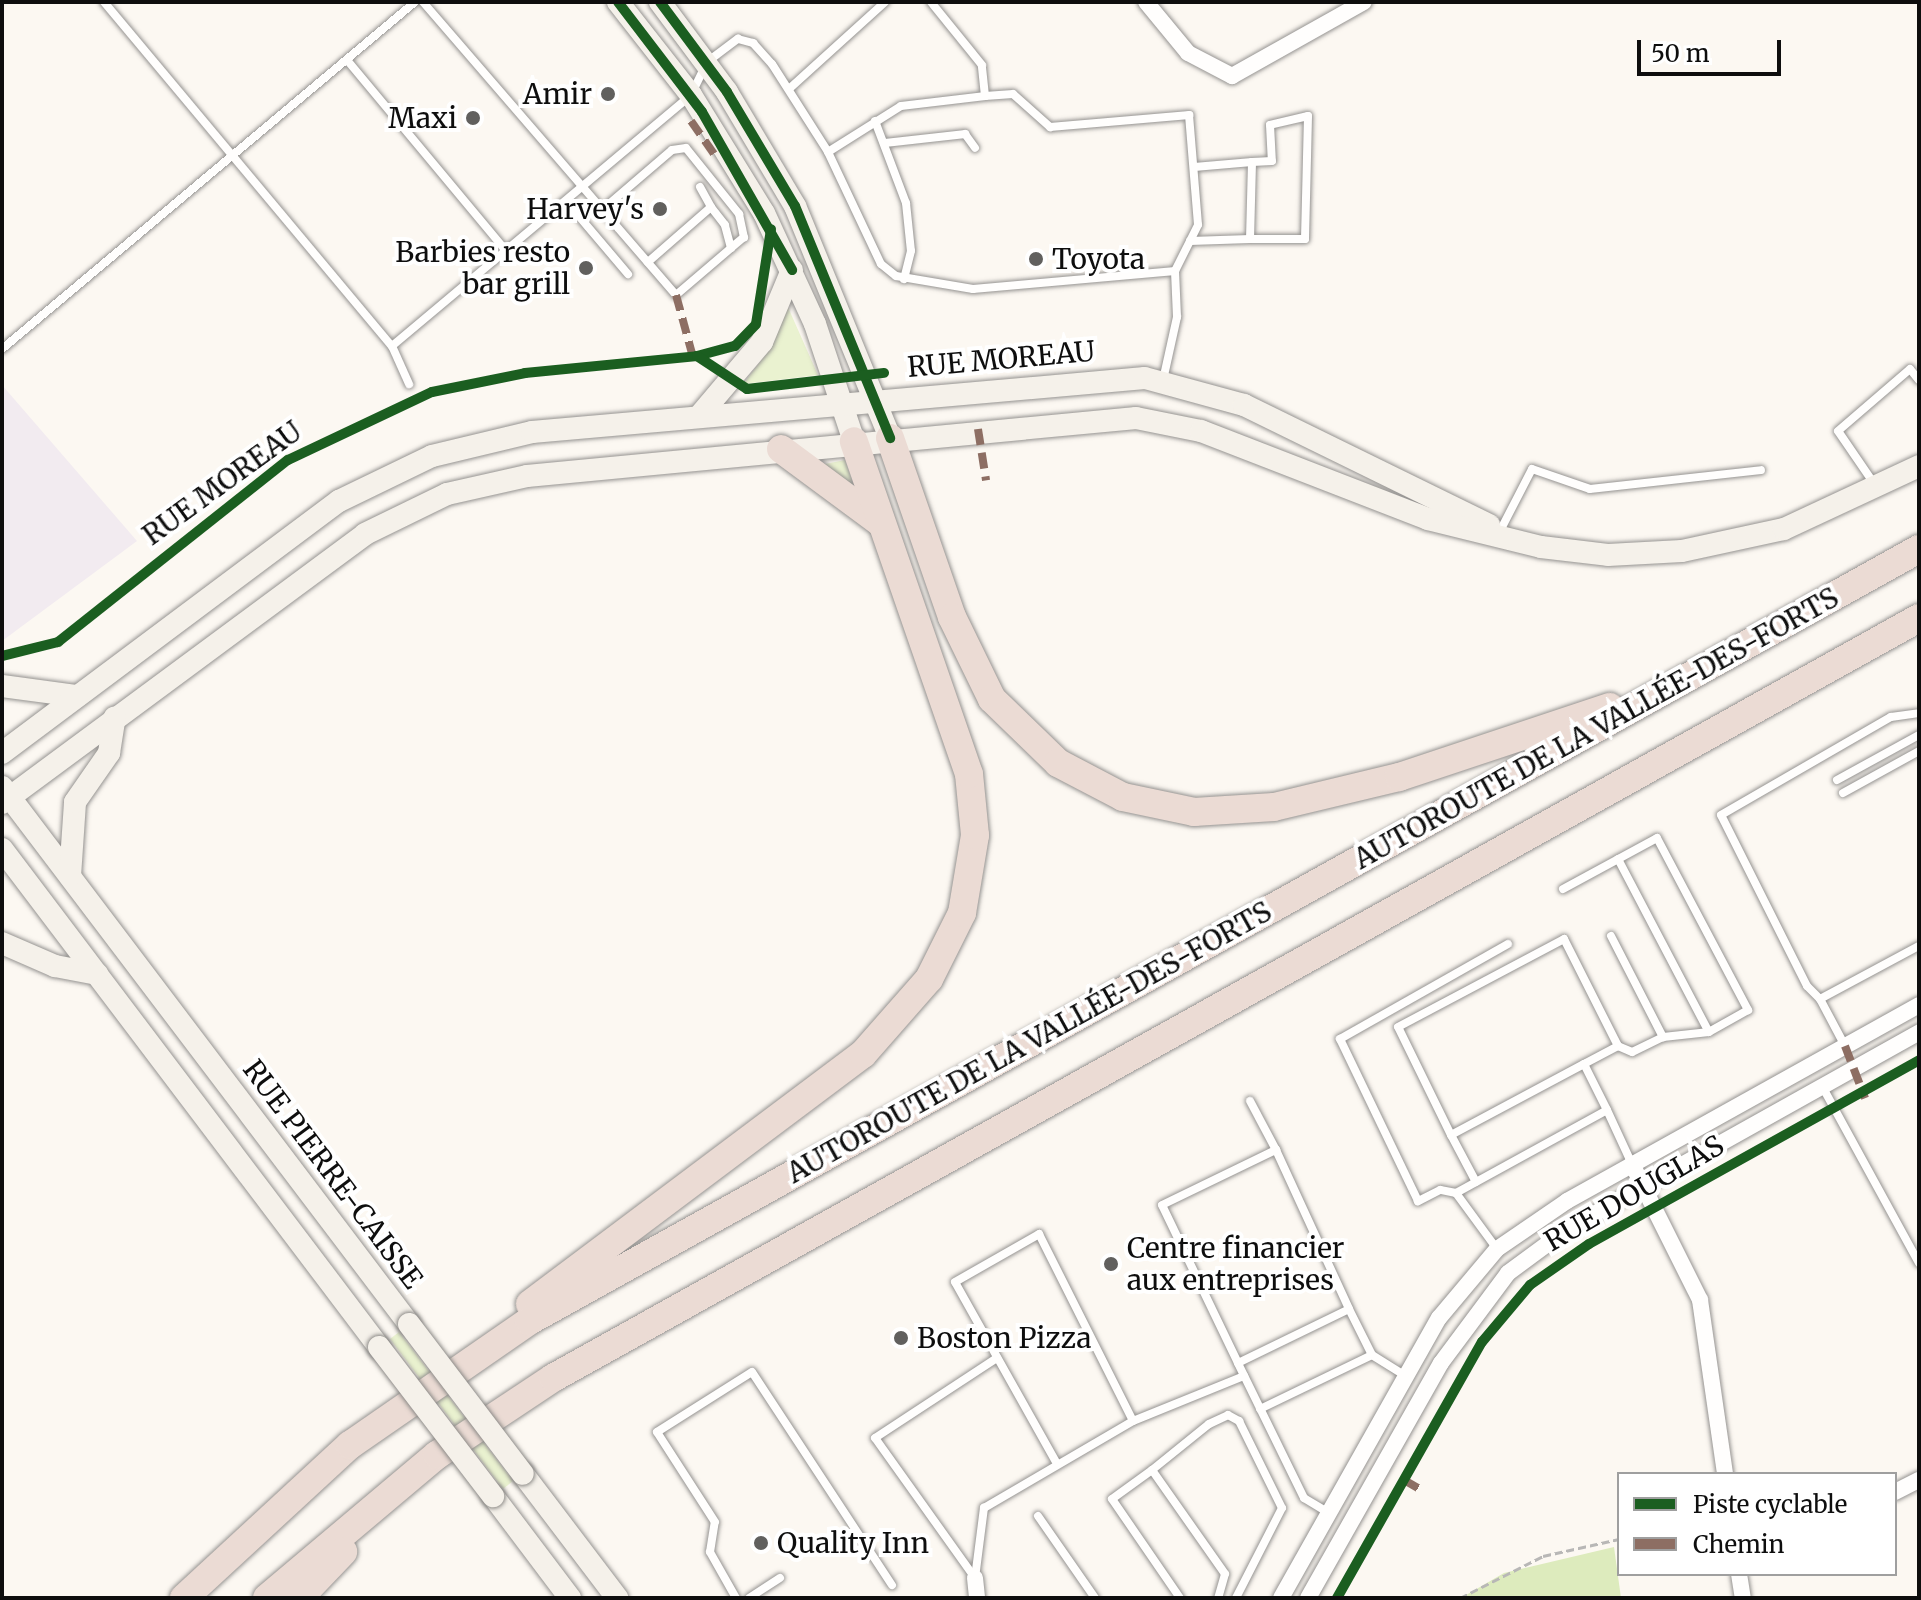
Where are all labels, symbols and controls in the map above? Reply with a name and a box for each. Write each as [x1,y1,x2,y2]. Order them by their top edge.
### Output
scale bar [1641,24,1785,74]
text: 50 m [1651,38,1710,69]
place label: Amir [523,77,592,111]
marker: Amir [599,85,617,103]
place label: Maxi [388,101,457,135]
marker: Maxi [464,109,482,127]
place label: Harvey's [526,192,644,226]
marker: Harvey's [651,200,669,218]
place label: Barbies resto bar grill [395,235,570,301]
place label: Toyota [1052,242,1145,276]
marker: Toyota [1027,250,1045,268]
marker: Barbies resto bar grill [577,259,595,277]
street label: RUE MOREAU [906,334,1096,384]
street label: RUE MOREAU [136,414,308,552]
street label: AUTOROUTE DE LA VALLÉE-DES-FORTS [1348,580,1844,876]
street label: AUTOROUTE DE LA VALLÉE-DES-FORTS [781,894,1277,1190]
street label: RUE PIERRE-CAISSE [236,1053,430,1295]
street label: RUE DOUGLAS [1538,1128,1730,1258]
place label: Centre financier aux entreprises [1127,1231,1344,1297]
marker: Centre financier aux entreprises [1102,1255,1120,1273]
place label: Boston Pizza [917,1321,1092,1355]
marker: Boston Pizza [892,1329,910,1347]
legend [1617,1472,1897,1576]
text: Piste cyclable [1693,1489,1847,1520]
place label: Quality Inn [777,1526,929,1560]
text: Chemin [1693,1529,1784,1560]
marker: Quality Inn [752,1534,770,1552]

